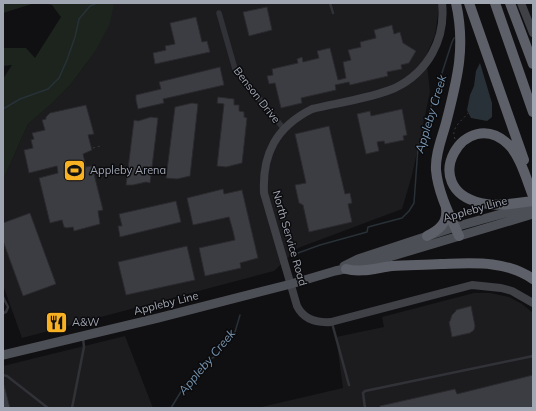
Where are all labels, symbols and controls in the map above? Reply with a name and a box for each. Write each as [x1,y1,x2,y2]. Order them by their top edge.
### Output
street label: Benson Drive [231,64,283,126]
water label: Appleby Creek [411,72,450,156]
sports icon: Appleby Arena [62,157,88,183]
place label: Appleby Arena [90,163,166,177]
street label: North Service Road [270,189,310,287]
street label: Appleby Line [441,193,509,225]
street label: Appleby Line [132,288,200,318]
restaurant icon: A&W [43,309,69,335]
place label: A&W [72,315,99,329]
water label: Appleby Creek [174,325,239,398]

